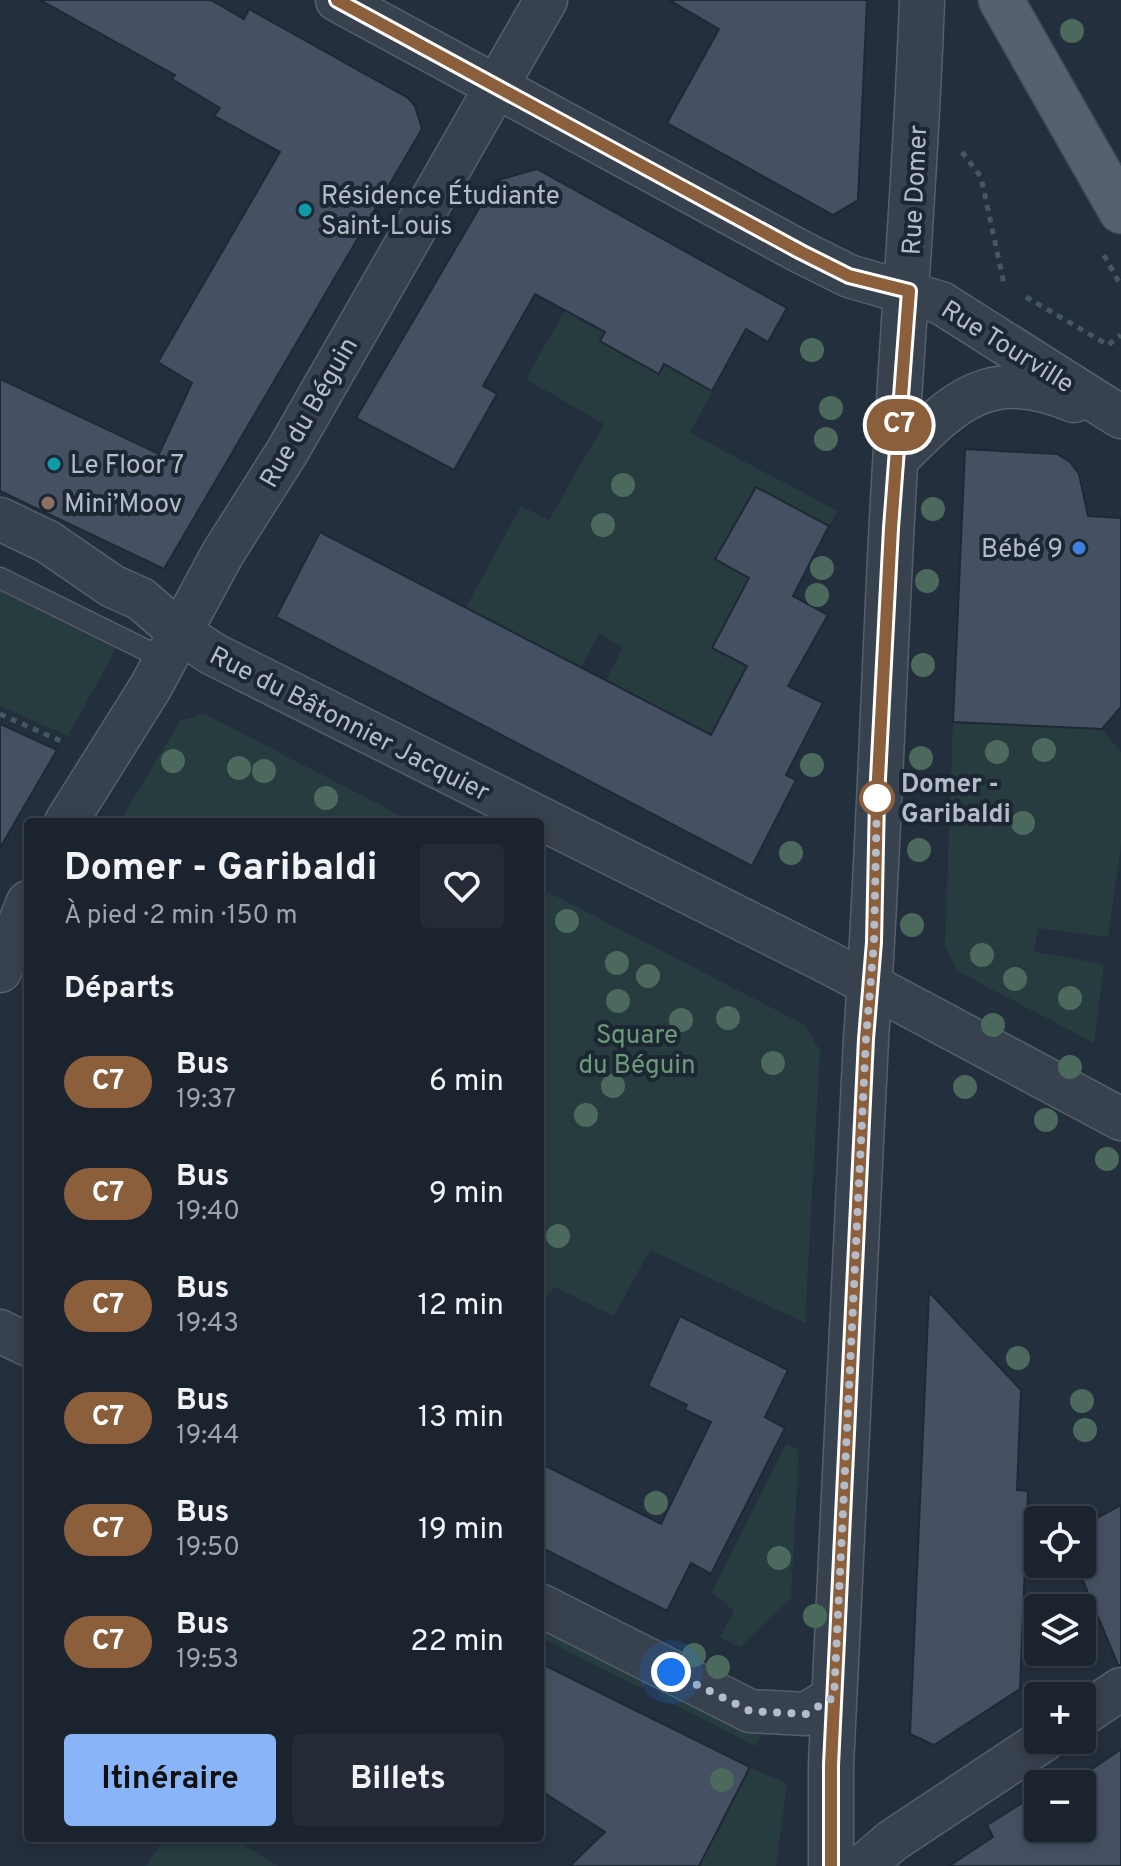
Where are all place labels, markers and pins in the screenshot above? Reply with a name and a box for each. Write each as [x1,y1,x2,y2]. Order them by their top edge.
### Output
place label: Résidence Étudiante Saint-Louis [321,179,560,244]
marker: Résidence Étudiante Saint-Louis [296,201,314,219]
place label: Le Floor 7 [70,450,184,483]
marker: Le Floor 7 [45,455,63,473]
place label: Mini’Moov [64,489,182,522]
marker: Mini’Moov [39,494,57,512]
place label: Bébé 9 [981,534,1063,567]
marker: Bébé 9 [1070,539,1088,557]
place label: Domer - Garibaldi [901,769,1011,832]
marker: Domer - Garibaldi [860,781,894,815]

